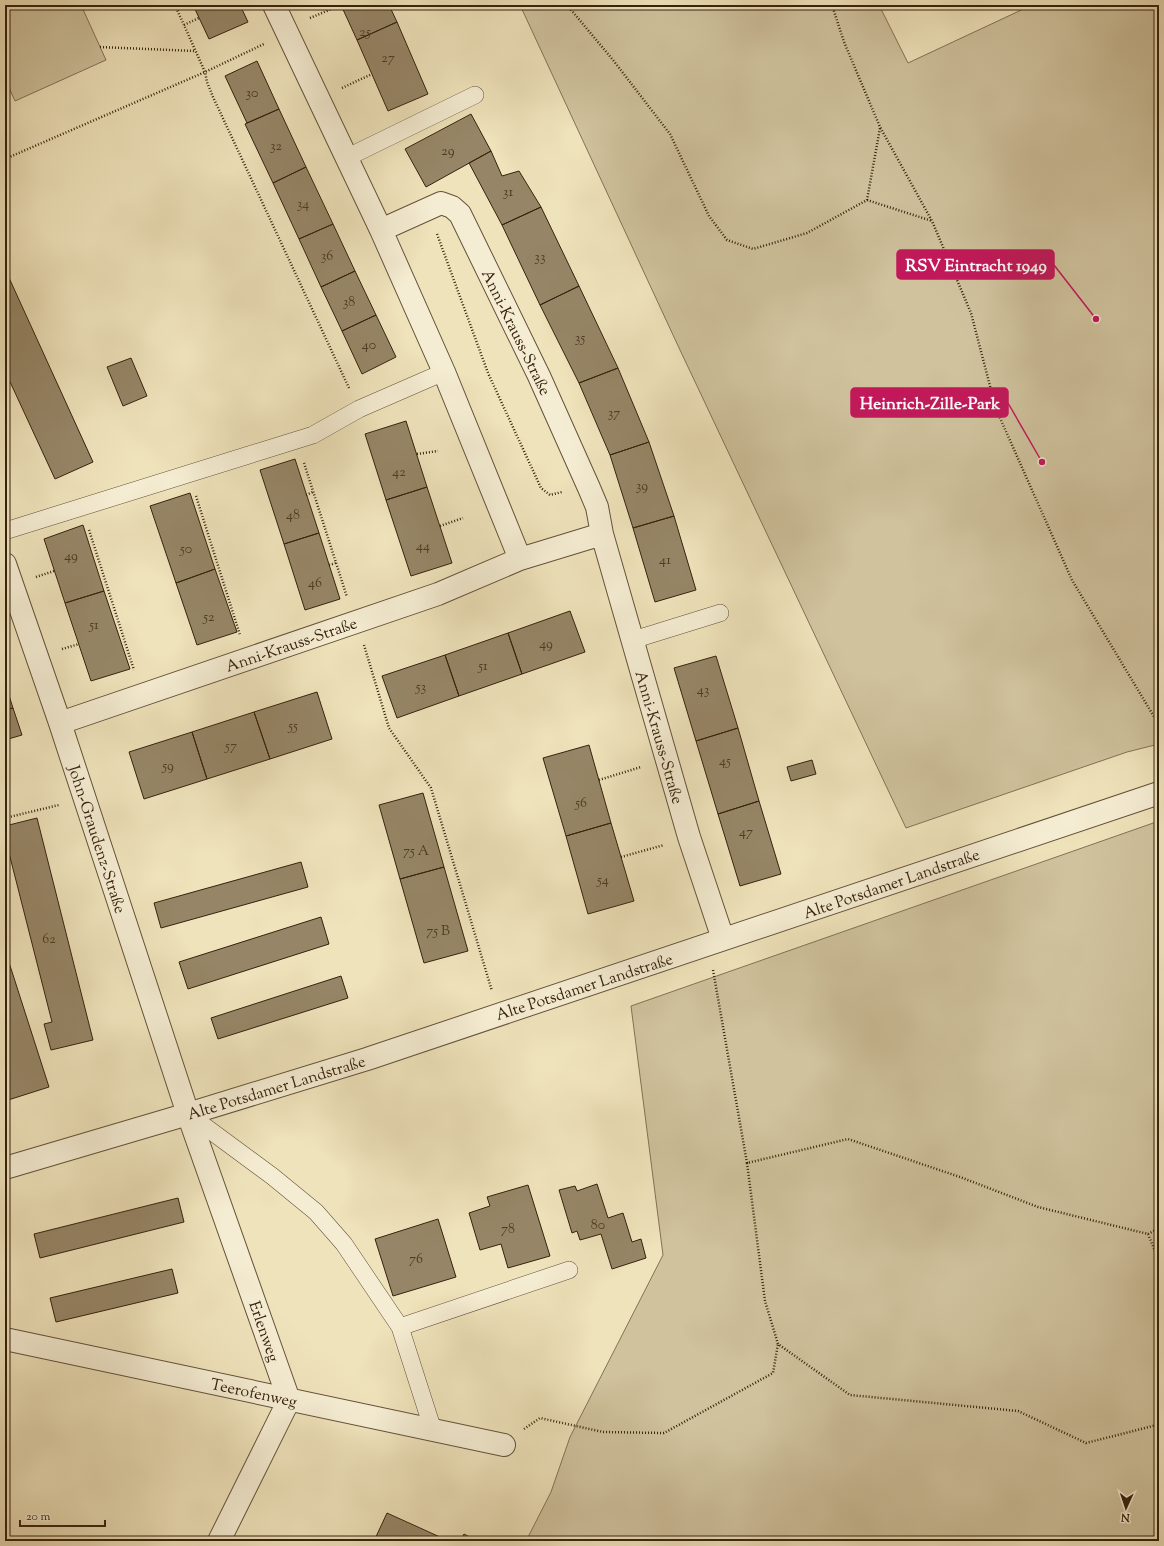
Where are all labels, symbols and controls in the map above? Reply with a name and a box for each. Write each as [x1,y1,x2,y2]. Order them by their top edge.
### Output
house number: 25 [359,23,371,43]
house number: 27 [381,49,395,69]
house number: 30 [246,84,258,104]
house number: 32 [270,137,283,157]
house number: 29 [441,142,455,162]
house number: 31 [503,183,513,203]
house number: 34 [297,195,309,215]
house number: 36 [321,247,333,267]
house number: 33 [534,248,546,268]
callout: RSV Eintracht 1949 [897,250,1054,279]
text: RSV Eintracht 1949 [905,255,1047,279]
street label: Anni-Krauss-Straße [474,266,555,400]
house number: 38 [343,293,355,313]
house number: 35 [575,329,585,349]
house number: 40 [362,336,376,356]
callout: Heinrich-Zille-Park [851,388,1008,417]
text: Heinrich-Zille-Park [860,393,1001,417]
house number: 37 [608,404,620,424]
house number: 42 [392,463,406,483]
house number: 39 [636,477,648,497]
house number: 48 [286,506,300,526]
house number: 44 [416,537,430,557]
house number: 50 [179,540,192,560]
house number: 49 [64,547,78,567]
house number: 41 [659,551,671,571]
house number: 46 [308,574,322,594]
house number: 52 [202,608,215,628]
street label: Anni-Krauss-Straße [223,613,361,680]
house number: 51 [88,616,99,636]
house number: 49 [539,635,553,655]
house number: 51 [477,657,488,677]
street label: Anni-Krauss-Straße [628,668,688,807]
house number: 53 [415,678,427,698]
house number: 43 [697,681,710,701]
house number: 55 [287,717,298,737]
house number: 57 [224,737,237,757]
house number: 45 [719,752,731,772]
house number: 59 [161,757,174,777]
street label: John-Graudenz-Straße [61,762,130,917]
house number: 56 [574,794,587,814]
house number: 47 [739,823,753,843]
house number: 75 A [403,842,430,862]
street label: Alte Potsdamer Landstraße [801,844,983,926]
house number: 54 [596,871,609,891]
house number: 75 B [426,922,450,942]
house number: 62 [42,930,56,950]
street label: Alte Potsdamer Landstraße [493,949,676,1028]
street label: Alte Potsdamer Landstraße [185,1051,369,1127]
house number: 80 [591,1216,605,1236]
house number: 78 [501,1220,515,1240]
house number: 76 [409,1250,423,1270]
street label: Erlenweg [241,1298,284,1366]
street label: Teerofenweg [208,1374,299,1415]
north arrow [1106,1488,1146,1528]
scale bar [20,1502,105,1528]
text: 20 m [26,1508,51,1526]
text: N [1121,1509,1131,1525]

